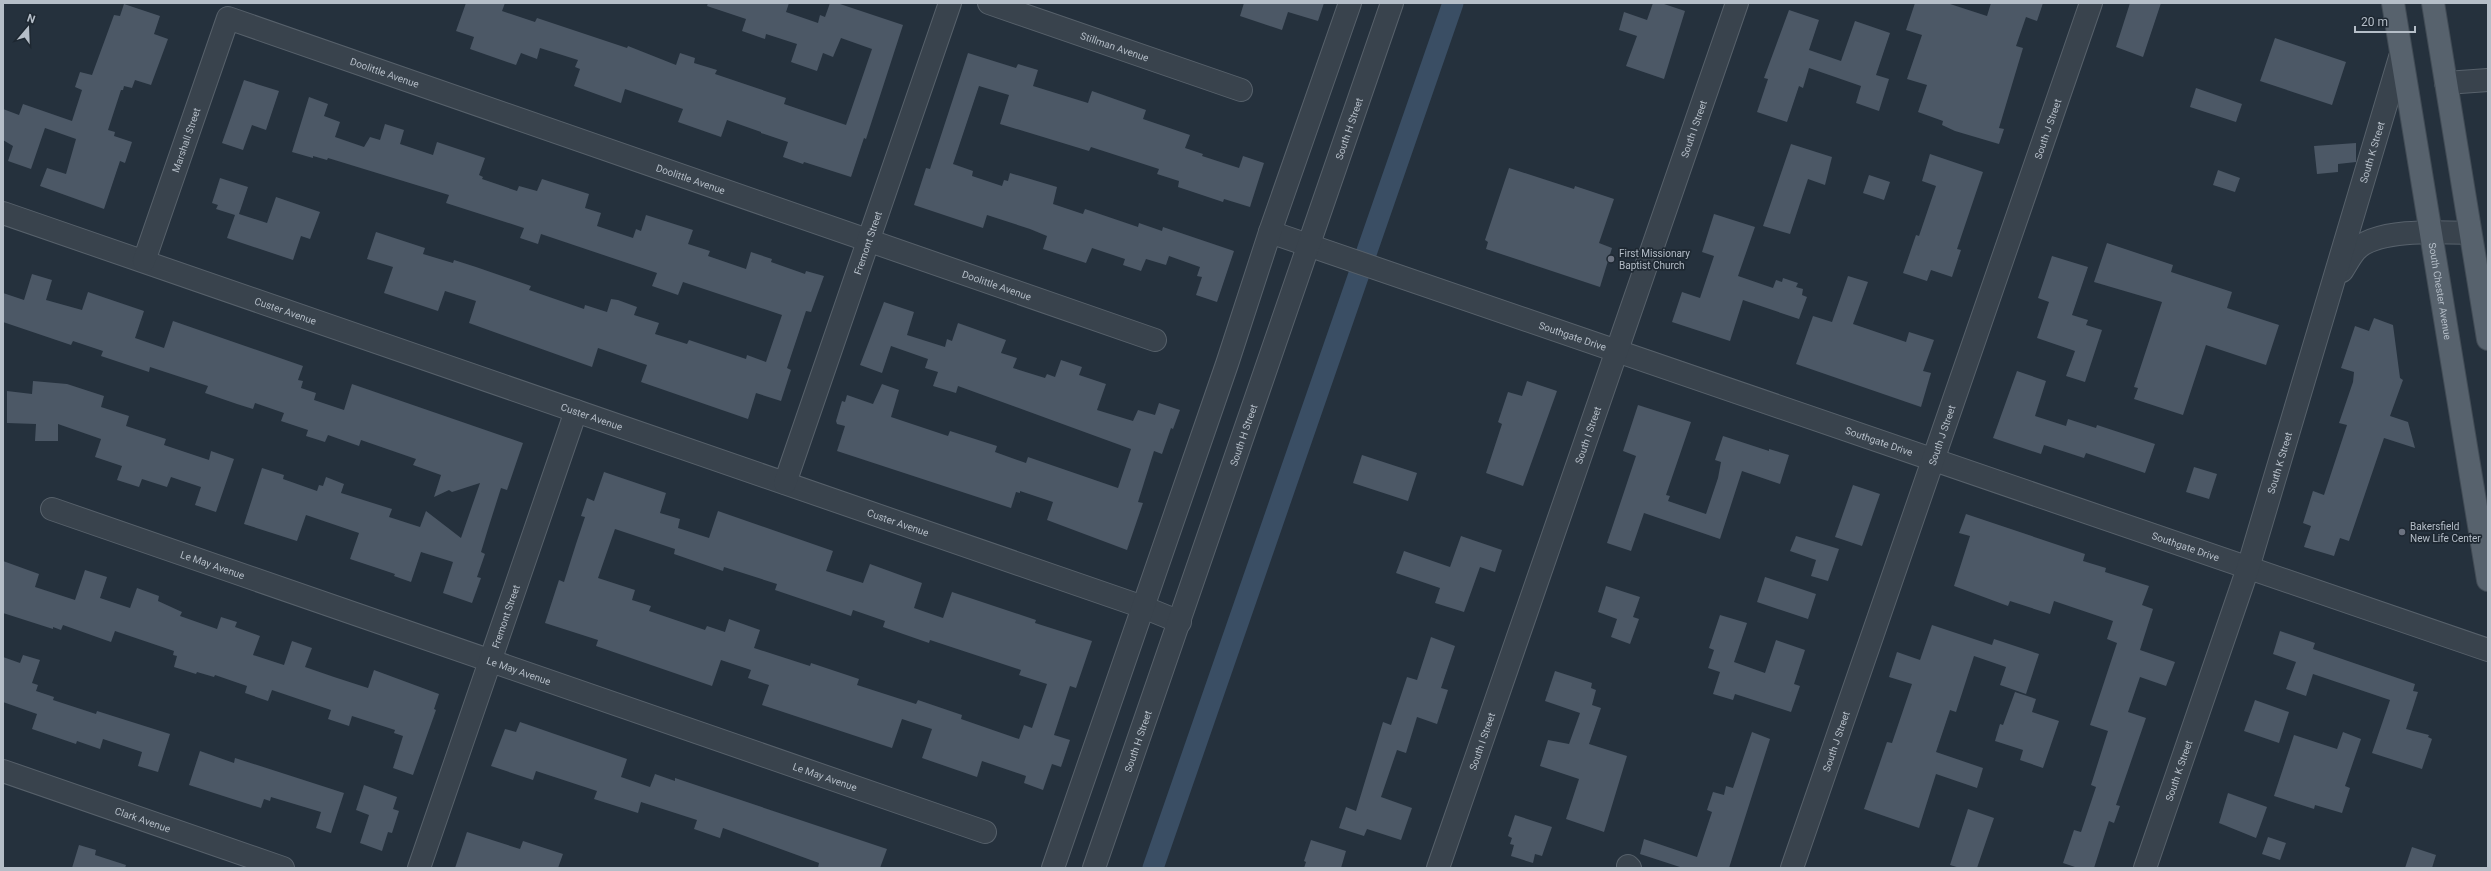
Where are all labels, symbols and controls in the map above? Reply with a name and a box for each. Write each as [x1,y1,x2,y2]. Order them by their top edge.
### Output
north arrow [8,8,48,48]
scale bar [2355,8,2415,34]
text: N [25,12,37,27]
text: 20 m [2361,15,2388,29]
street label: Stillman Avenue [1079,30,1150,64]
street label: Doolittle Avenue [349,56,421,90]
street label: South H Street [1333,97,1365,161]
street label: South J Street [2032,98,2063,161]
street label: South I Street [1679,99,1709,159]
street label: Marshall Street [170,106,203,174]
street label: South K Street [2358,120,2387,184]
street label: Doolittle Avenue [655,162,727,196]
street label: Fremont Street [852,210,884,276]
street label: South Chester Avenue [2427,242,2453,341]
place label: First Missionary Baptist Church [1619,248,1690,271]
marker: First Missionary Baptist Church [1606,254,1616,264]
street label: Doolittle Avenue [961,268,1033,303]
street label: Custer Avenue [253,295,318,327]
street label: Southgate Drive [1537,320,1608,353]
street label: Custer Avenue [559,401,624,433]
street label: South H Street [1228,403,1259,467]
street label: South J Street [1927,404,1958,467]
street label: South I Street [1573,405,1603,465]
street label: Southgate Drive [1844,425,1914,458]
street label: South K Street [2265,431,2294,495]
street label: Custer Avenue [866,507,930,539]
place label: Bakersfield New Life Center [2410,521,2481,544]
marker: Bakersfield New Life Center [2397,527,2407,537]
street label: Southgate Drive [2150,530,2221,563]
street label: Le May Avenue [179,549,246,581]
street label: Fremont Street [490,583,522,650]
street label: Le May Avenue [485,655,552,687]
street label: South H Street [1122,709,1154,774]
street label: South J Street [1821,710,1852,773]
street label: South I Street [1467,711,1497,772]
street label: South K Street [2163,739,2194,803]
street label: Le May Avenue [791,761,858,793]
street label: Clark Avenue [113,805,172,835]

